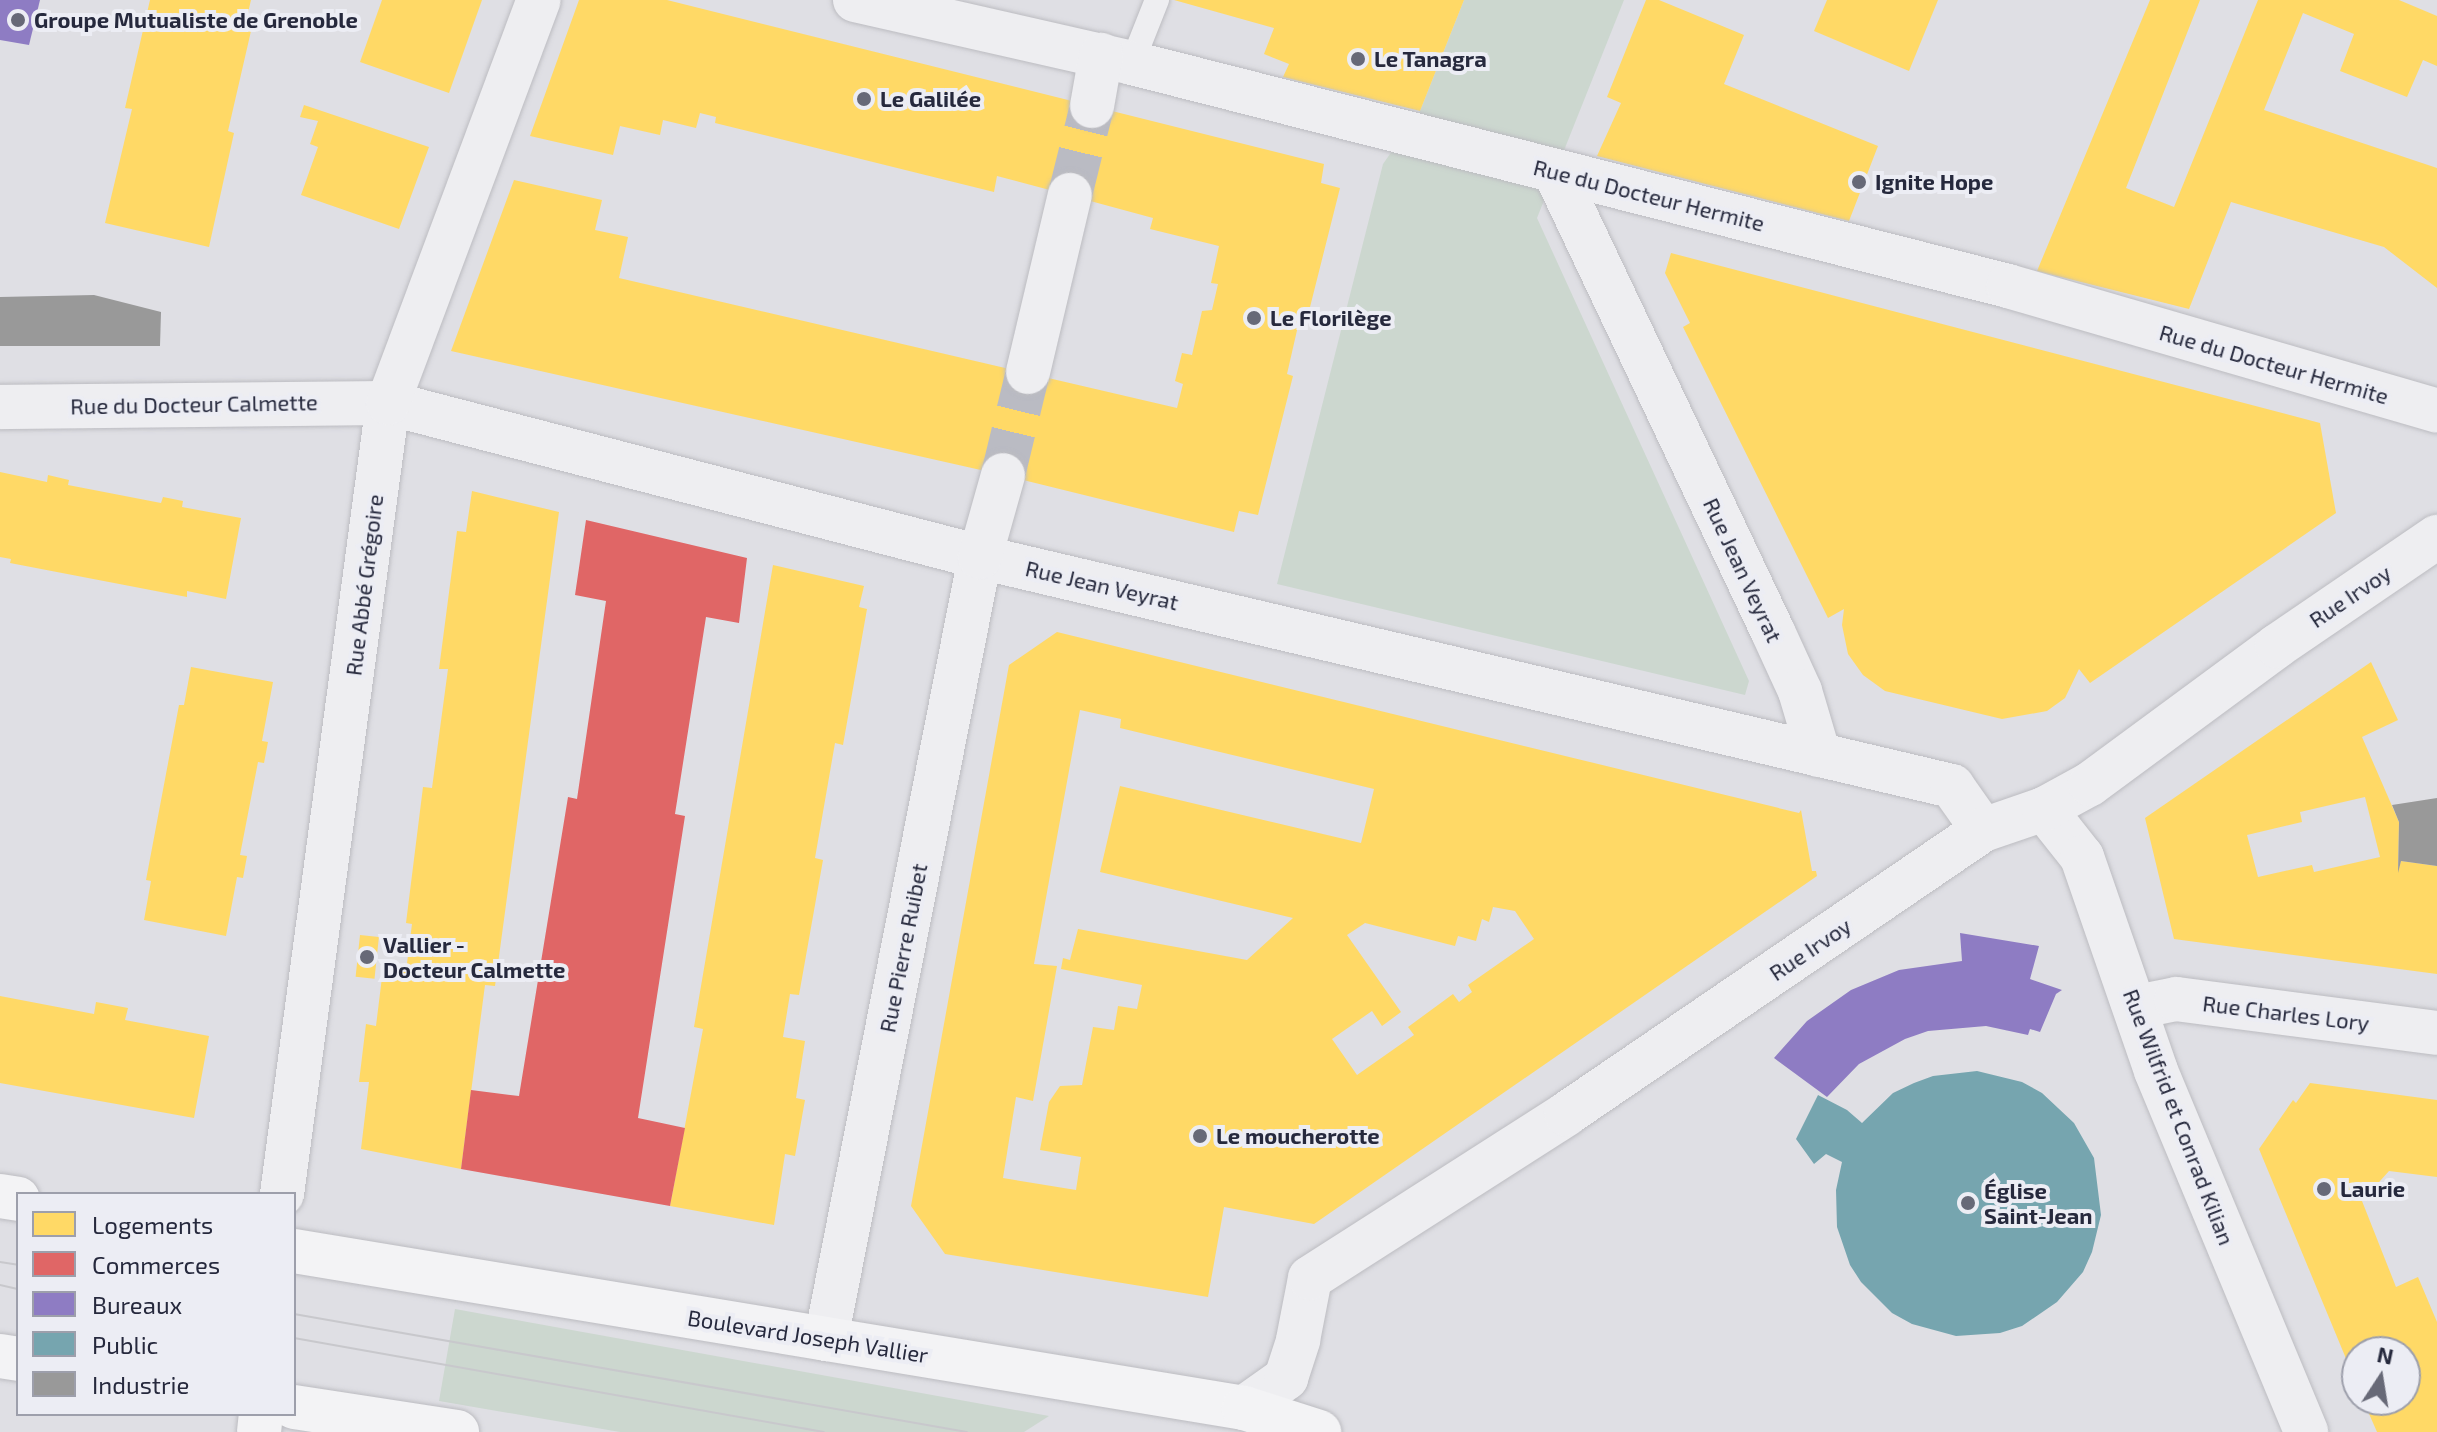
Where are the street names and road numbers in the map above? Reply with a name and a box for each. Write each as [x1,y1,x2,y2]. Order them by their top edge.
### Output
street label: Rue du Docteur Hermite [1531,153,1767,237]
street label: Rue du Docteur Hermite [2156,319,2392,409]
street label: Rue du Docteur Calmette [70,389,318,419]
street label: Rue Abbé Grégoire [340,493,388,677]
street label: Rue Jean Veyrat [1698,493,1788,647]
street label: Rue Jean Veyrat [1022,554,1182,616]
street label: Rue Irvoy [2304,559,2396,633]
street label: Rue Pierre Ruibet [874,861,932,1035]
street label: Rue Irvoy [1764,912,1856,986]
street label: Rue Wilfrid et Conrad Kilian [2118,985,2240,1249]
street label: Rue Charles Lory [2201,990,2371,1036]
street label: Boulevard Joseph Vallier [685,1304,931,1368]

